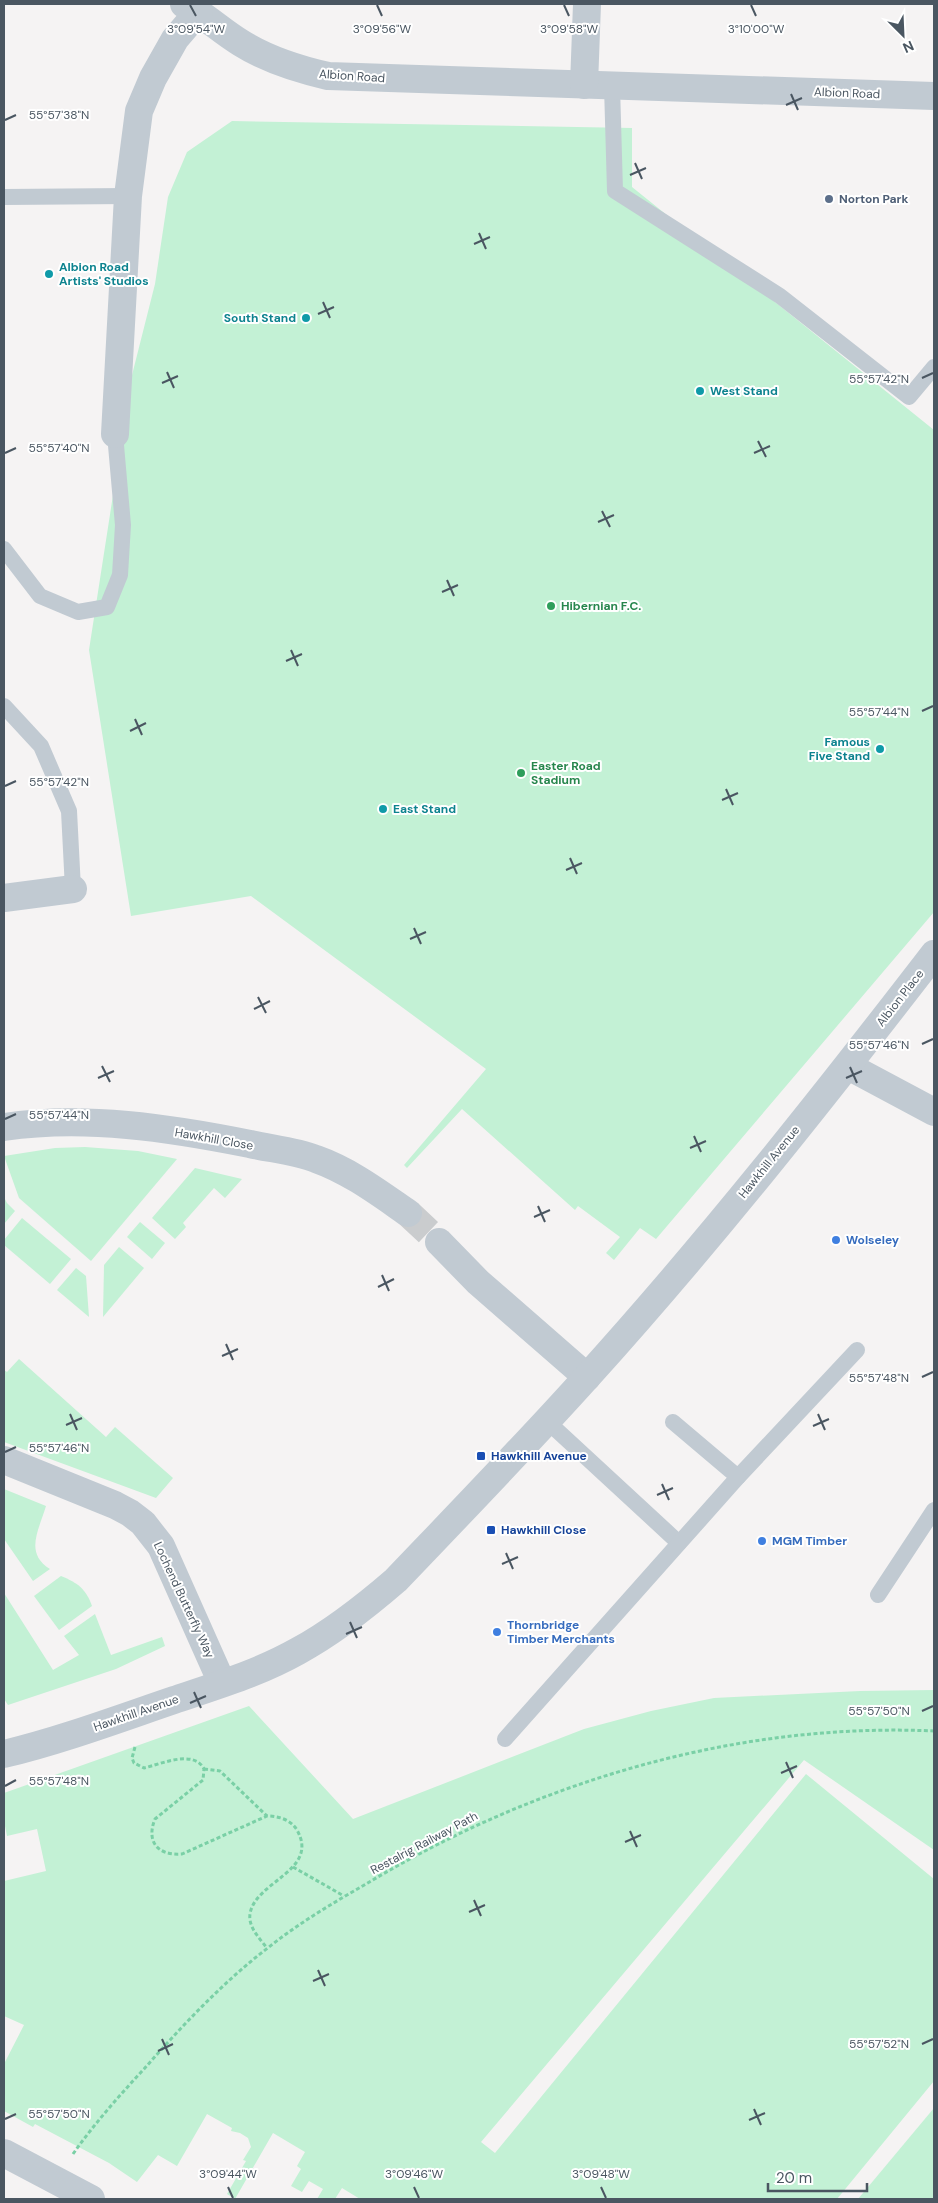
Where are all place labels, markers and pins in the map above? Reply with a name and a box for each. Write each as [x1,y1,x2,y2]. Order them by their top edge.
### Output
place label: Norton Park [839,191,908,207]
marker: Norton Park [823,193,835,205]
place label: Albion Road Artists' Studios [59,259,149,289]
marker: Albion Road Artists' Studios [43,268,55,280]
place label: South Stand [224,310,296,326]
marker: South Stand [300,312,312,324]
place label: West Stand [710,383,778,399]
marker: West Stand [694,385,706,397]
place label: Hibernian F.C. [561,598,641,614]
marker: Hibernian F.C. [545,600,557,612]
place label: Famous Five Stand [809,734,870,764]
marker: Famous Five Stand [874,743,886,755]
place label: Easter Road Stadium [531,758,601,788]
marker: Easter Road Stadium [515,767,527,779]
place label: East Stand [393,801,456,817]
marker: East Stand [377,803,389,815]
place label: Wolseley [846,1232,900,1248]
marker: Wolseley [830,1234,842,1246]
place label: Hawkhill Avenue [491,1448,587,1464]
marker: Hawkhill Avenue [475,1450,487,1462]
place label: Hawkhill Close [501,1522,586,1538]
marker: Hawkhill Close [485,1524,497,1536]
place label: MGM Timber [772,1533,847,1549]
marker: MGM Timber [756,1535,768,1547]
place label: Thornbridge Timber Merchants [507,1617,615,1647]
marker: Thornbridge Timber Merchants [491,1626,503,1638]

